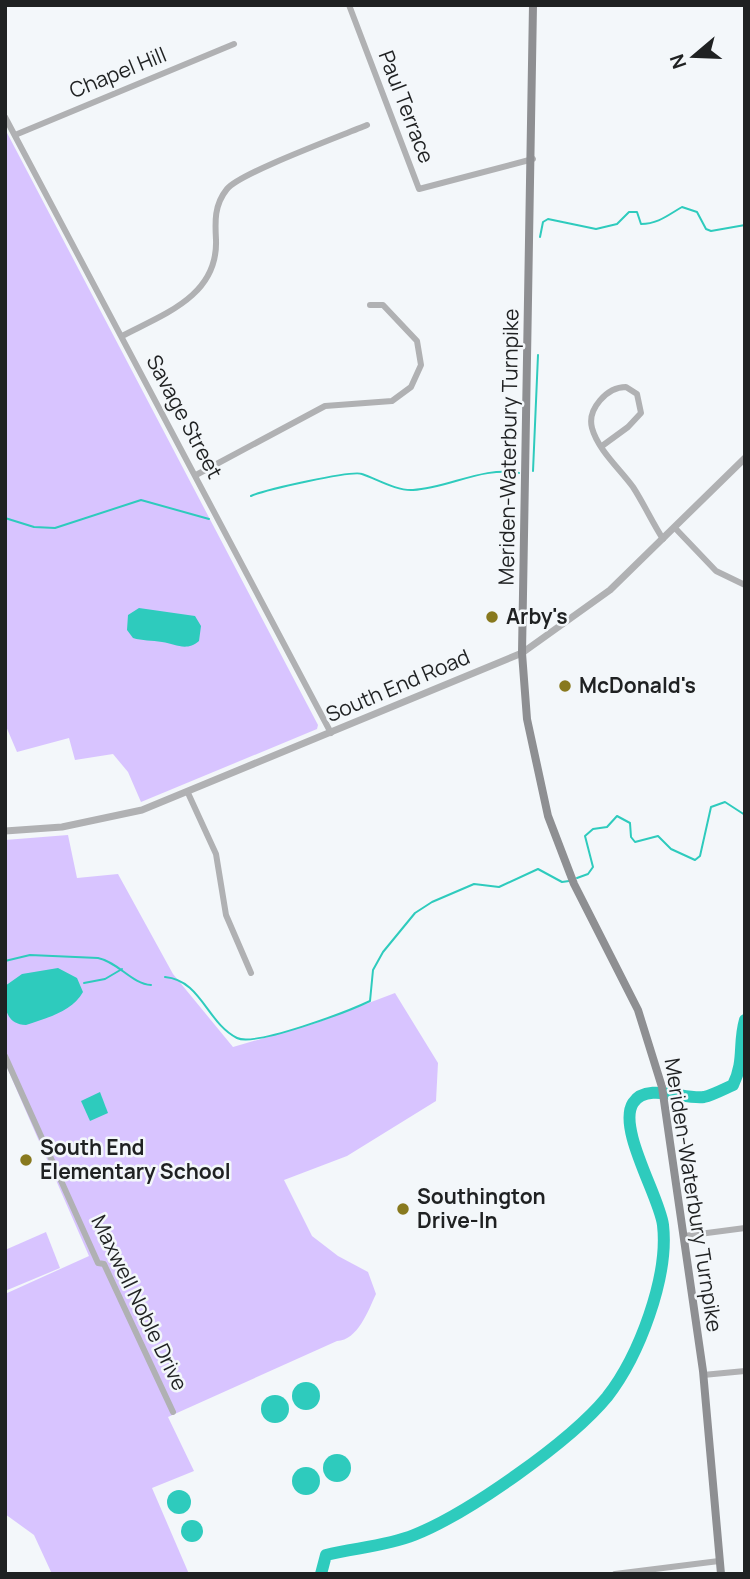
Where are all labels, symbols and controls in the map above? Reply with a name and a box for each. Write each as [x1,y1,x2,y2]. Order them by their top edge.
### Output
north arrow [659,21,729,91]
street label: Chapel Hill [65,40,170,104]
street label: Paul Terrace [373,46,441,167]
text: N [663,51,692,72]
street label: Meriden-Waterbury Turnpike [492,308,524,586]
street label: Savage Street [140,350,229,483]
place label: Arby's [506,602,568,630]
marker: Arby's [484,609,500,625]
street label: South End Road [321,642,474,728]
place label: McDonald's [579,671,696,699]
marker: McDonald's [557,678,573,694]
street label: Meriden-Waterbury Turnpike [659,1056,729,1334]
place label: South End Elementary School [40,1133,231,1185]
marker: South End Elementary School [18,1152,34,1168]
place label: Southington Drive-In [417,1182,546,1234]
marker: Southington Drive-In [395,1201,411,1217]
street label: Maxwell Noble Drive [85,1210,195,1395]

